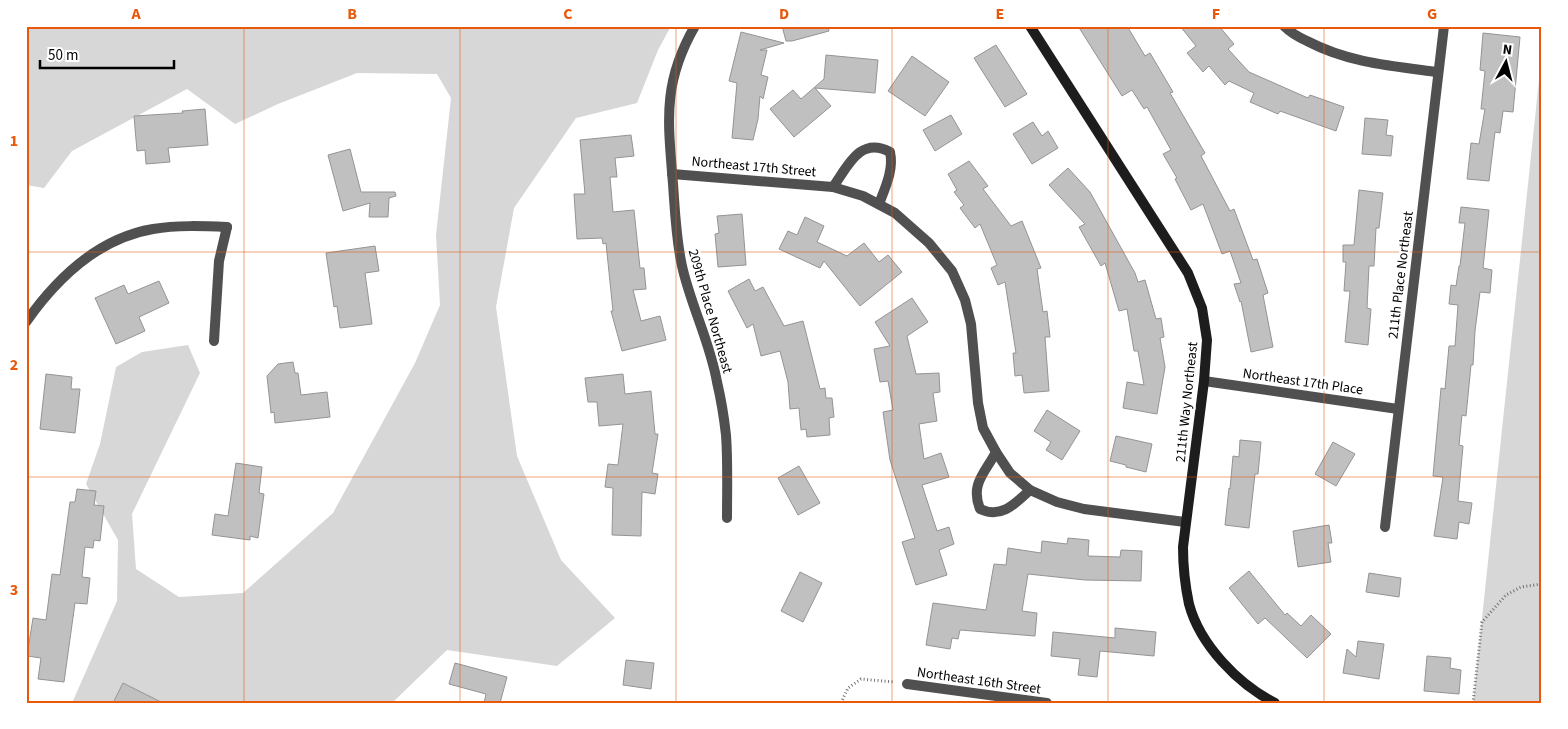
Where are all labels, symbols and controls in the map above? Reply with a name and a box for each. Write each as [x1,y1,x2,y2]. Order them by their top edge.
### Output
text: A [130,3,141,25]
text: B [347,3,357,25]
text: C [563,3,573,25]
text: D [779,3,789,25]
text: E [996,3,1004,25]
text: F [1212,3,1220,25]
text: G [1427,3,1437,25]
scale bar [40,38,174,70]
north arrow [1480,38,1530,88]
text: N [1502,40,1513,61]
text: 50 m [48,45,78,66]
text: 1 [10,130,18,152]
street label: Northeast 17th Street [691,152,817,182]
street label: 211th Place Northeast [1383,210,1419,340]
street label: 209th Place Northeast [683,247,737,376]
street label: 211th Way Northeast [1171,341,1203,463]
text: 2 [10,354,18,376]
street label: Northeast 17th Place [1241,364,1364,400]
text: 3 [10,579,18,601]
street label: Northeast 16th Street [916,662,1042,700]

